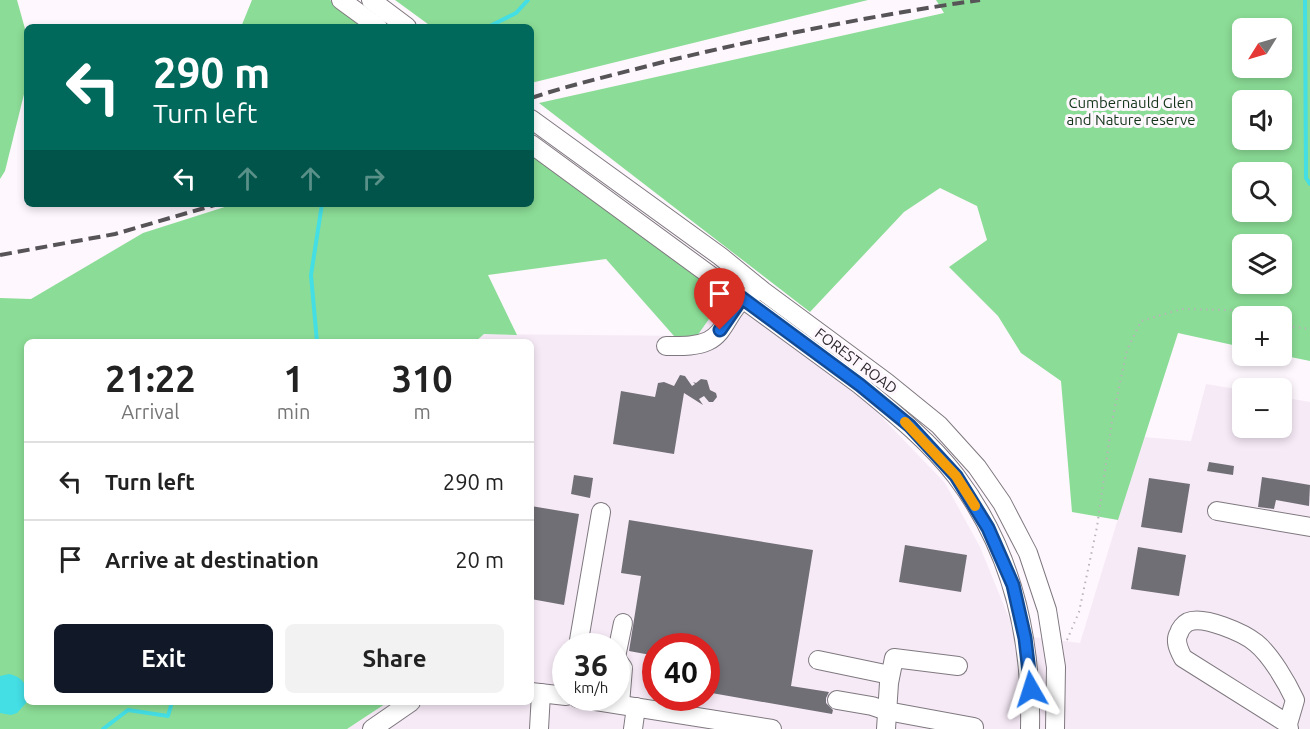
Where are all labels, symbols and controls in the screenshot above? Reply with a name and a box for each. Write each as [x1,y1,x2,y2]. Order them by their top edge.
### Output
north arrow [1232,18,1292,78]
map controls [1232,18,1292,438]
icon: left [54,48,132,126]
text: 290 m [153,49,270,96]
button: sound [1232,90,1292,150]
park label: Cumbernauld Glen and Nature reserve [1066,94,1196,128]
text: Turn left [153,98,257,128]
icon: left [168,162,201,195]
icon: ahead [231,162,264,195]
icon: ahead [294,162,327,195]
icon: right [357,162,390,195]
button: search [1232,162,1292,222]
button: layers [1232,234,1292,294]
pin [694,268,745,330]
icon: arrive [703,277,736,310]
button: + [1232,306,1292,366]
street label: FOREST ROAD [812,324,901,397]
text: 21:22 [105,358,195,399]
text: 1 [283,358,304,399]
text: 310 [392,358,453,399]
button: − [1232,378,1292,438]
text: Arrival [121,400,180,423]
text: min [277,400,310,423]
text: m [414,400,431,423]
icon: left [54,465,87,498]
text: Turn left [105,469,195,494]
text: 290 m [443,469,504,494]
icon: arrive [54,543,87,576]
text: Arrive at destination [105,547,319,572]
text: 20 m [455,547,504,572]
button: Exit [54,624,273,693]
button: Share [285,624,504,693]
speed limit sign: 40 [642,633,720,711]
text: 36 [574,648,608,682]
position arrow [999,657,1063,721]
text: km/h [574,679,608,696]

